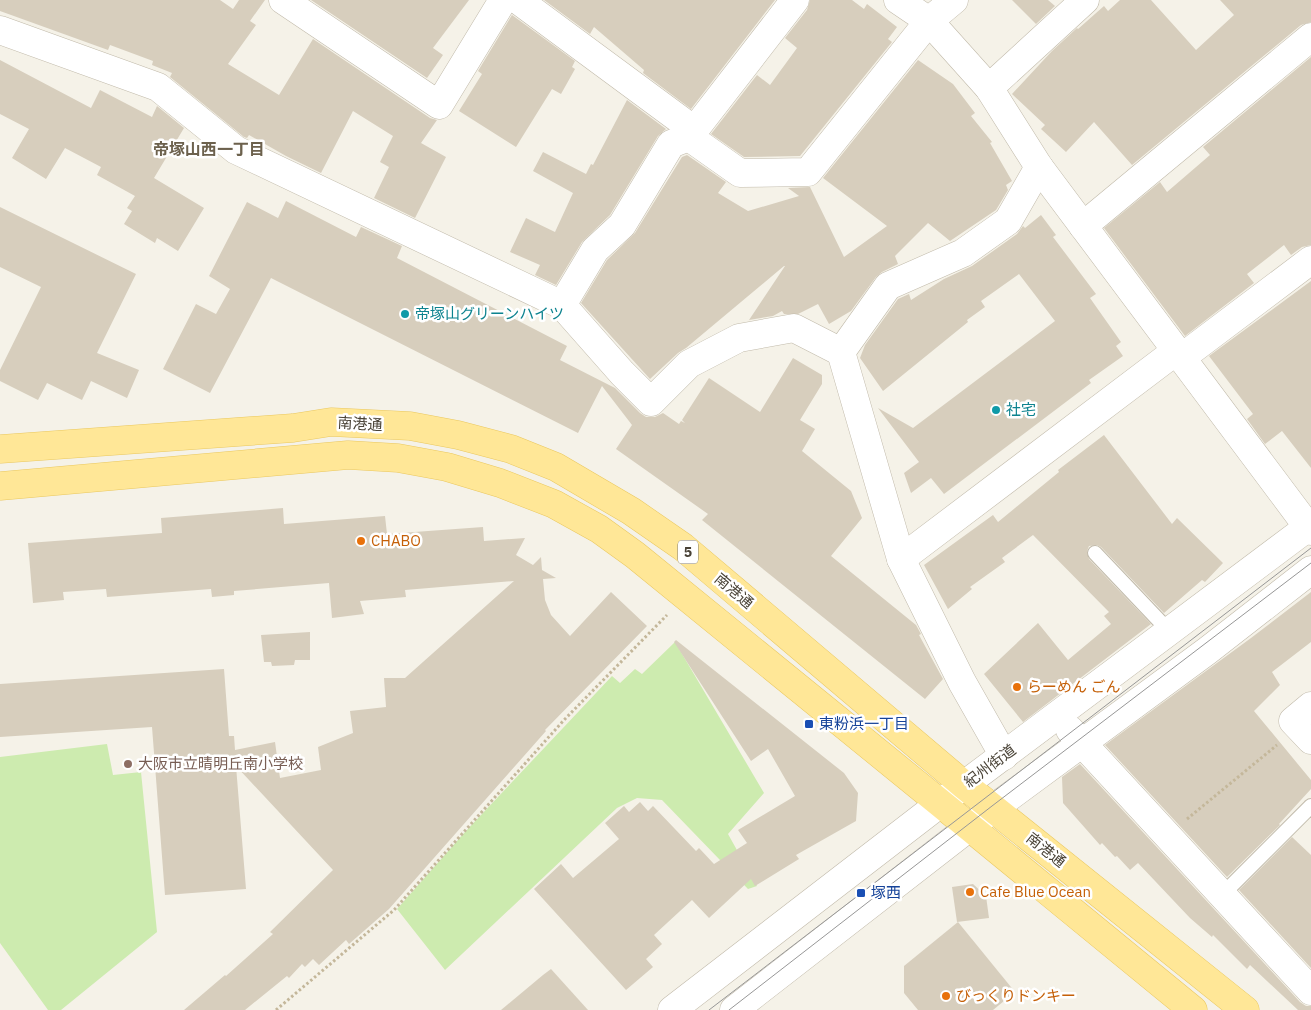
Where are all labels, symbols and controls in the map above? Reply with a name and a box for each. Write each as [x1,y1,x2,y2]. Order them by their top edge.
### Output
district label: 帝塚山西一丁目 [153,139,265,159]
place label: 帝塚山グリーンハイツ [415,304,564,323]
marker: 帝塚山グリーンハイツ [399,308,411,320]
place label: 社宅 [1006,400,1036,419]
marker: 社宅 [990,404,1002,416]
street label: 南港通 [337,413,383,434]
place label: CHABO [371,531,421,550]
marker: CHABO [355,535,367,547]
road number: 5 [678,540,698,564]
street label: 南港通 [711,569,758,612]
place label: らーめん ごん [1027,677,1121,696]
marker: らーめん ごん [1011,681,1023,693]
place label: 東粉浜一丁目 [819,714,909,733]
marker: 東粉浜一丁目 [803,718,815,730]
street label: 紀州街道 [960,740,1019,791]
place label: 大阪市立晴明丘南小学校 [138,754,303,773]
marker: 大阪市立晴明丘南小学校 [122,758,134,770]
street label: 南港通 [1023,828,1070,871]
place label: Cafe Blue Ocean [980,882,1091,901]
place label: 塚西 [871,883,901,902]
marker: Cafe Blue Ocean [964,886,976,898]
marker: 塚西 [855,887,867,899]
place label: びっくりドンキー [956,986,1076,1005]
marker: びっくりドンキー [940,990,952,1002]

